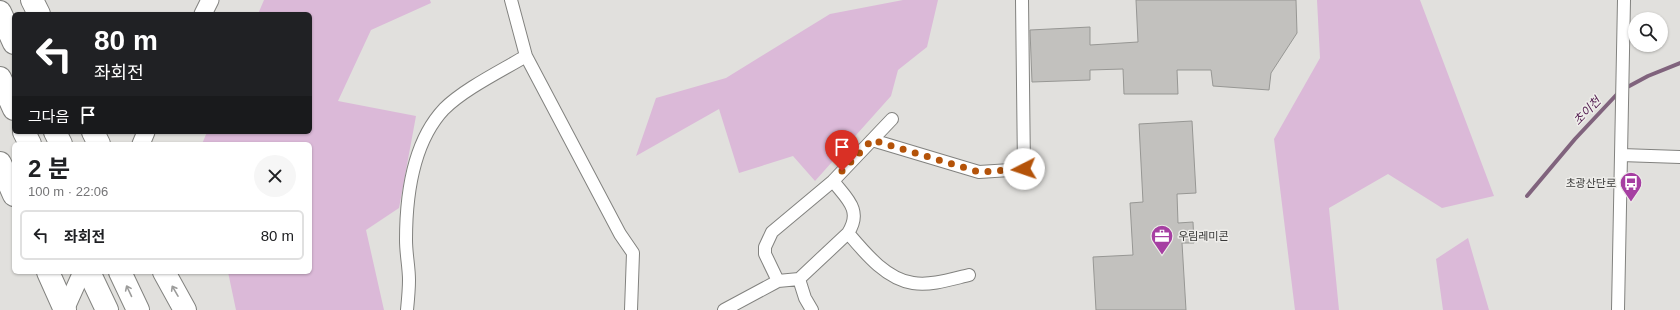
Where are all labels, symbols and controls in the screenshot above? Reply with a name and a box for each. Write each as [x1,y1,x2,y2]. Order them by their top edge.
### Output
map controls [1628,12,1668,52]
button: search [1628,12,1668,52]
text: 80 m [94,25,158,56]
icon: left [28,28,80,80]
text: 좌회전 [94,63,144,83]
water label: 초이천 [1570,93,1605,128]
icon: arrive [77,104,99,126]
text: 그다음 [28,108,69,125]
pin [825,130,859,171]
icon: arrive [831,136,853,158]
position arrow [1003,148,1045,190]
text: 2 분 [28,155,70,182]
button: close [254,155,296,197]
bus stop icon: 초광산단로 [1618,170,1644,203]
place label: 초광산단로 [1565,177,1616,189]
text: 100 m · 22:06 [28,184,108,199]
office icon: 우림레미콘 [1149,223,1175,256]
icon: left [30,224,52,246]
text: 80 m [261,227,294,244]
text: 좌회전 [64,228,105,245]
place label: 우림레미콘 [1178,230,1229,242]
one-way arrow [125,285,132,297]
one-way arrow [170,285,178,297]

